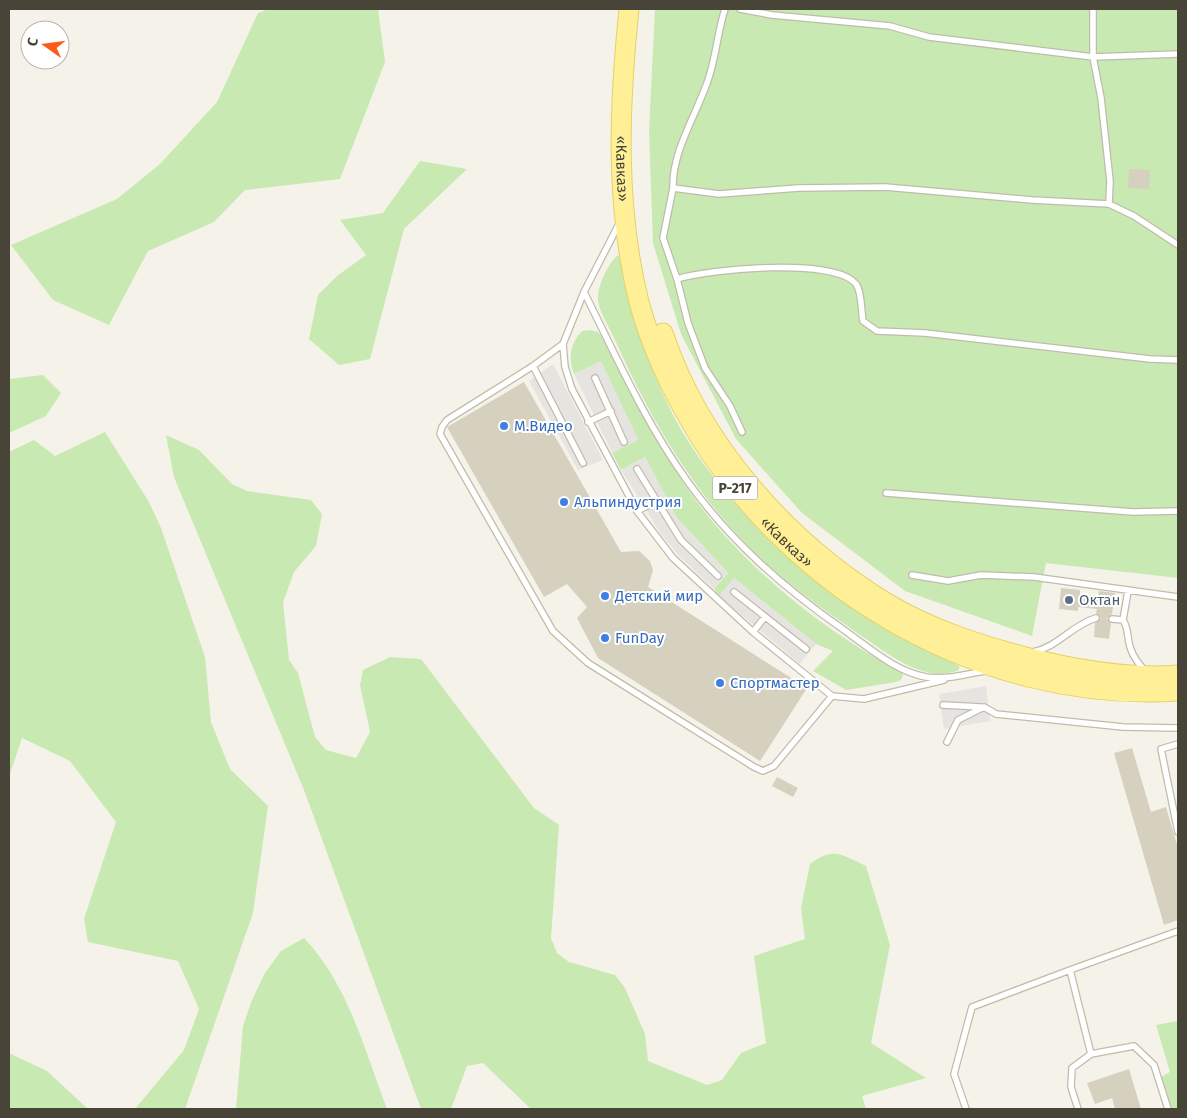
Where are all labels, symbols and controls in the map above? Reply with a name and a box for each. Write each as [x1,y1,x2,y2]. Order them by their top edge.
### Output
north arrow [20,20,70,70]
text: С [24,36,42,48]
street label: «Кавказ» [612,136,632,202]
place label: М.Видео [514,417,573,435]
marker: М.Видео [498,420,510,432]
road number: Р-217 [712,476,758,499]
place label: Альпиндустрия [574,493,682,511]
marker: Альпиндустрия [558,496,570,508]
street label: «Кавказ» [757,513,817,571]
place label: Детский мир [614,587,703,605]
marker: Детский мир [599,590,611,602]
place label: Октан [1079,591,1120,609]
marker: Октан [1063,594,1075,606]
place label: FunDay [615,629,665,647]
marker: FunDay [599,632,611,644]
place label: Спортмастер [730,674,820,692]
marker: Спортмастер [714,677,726,689]

